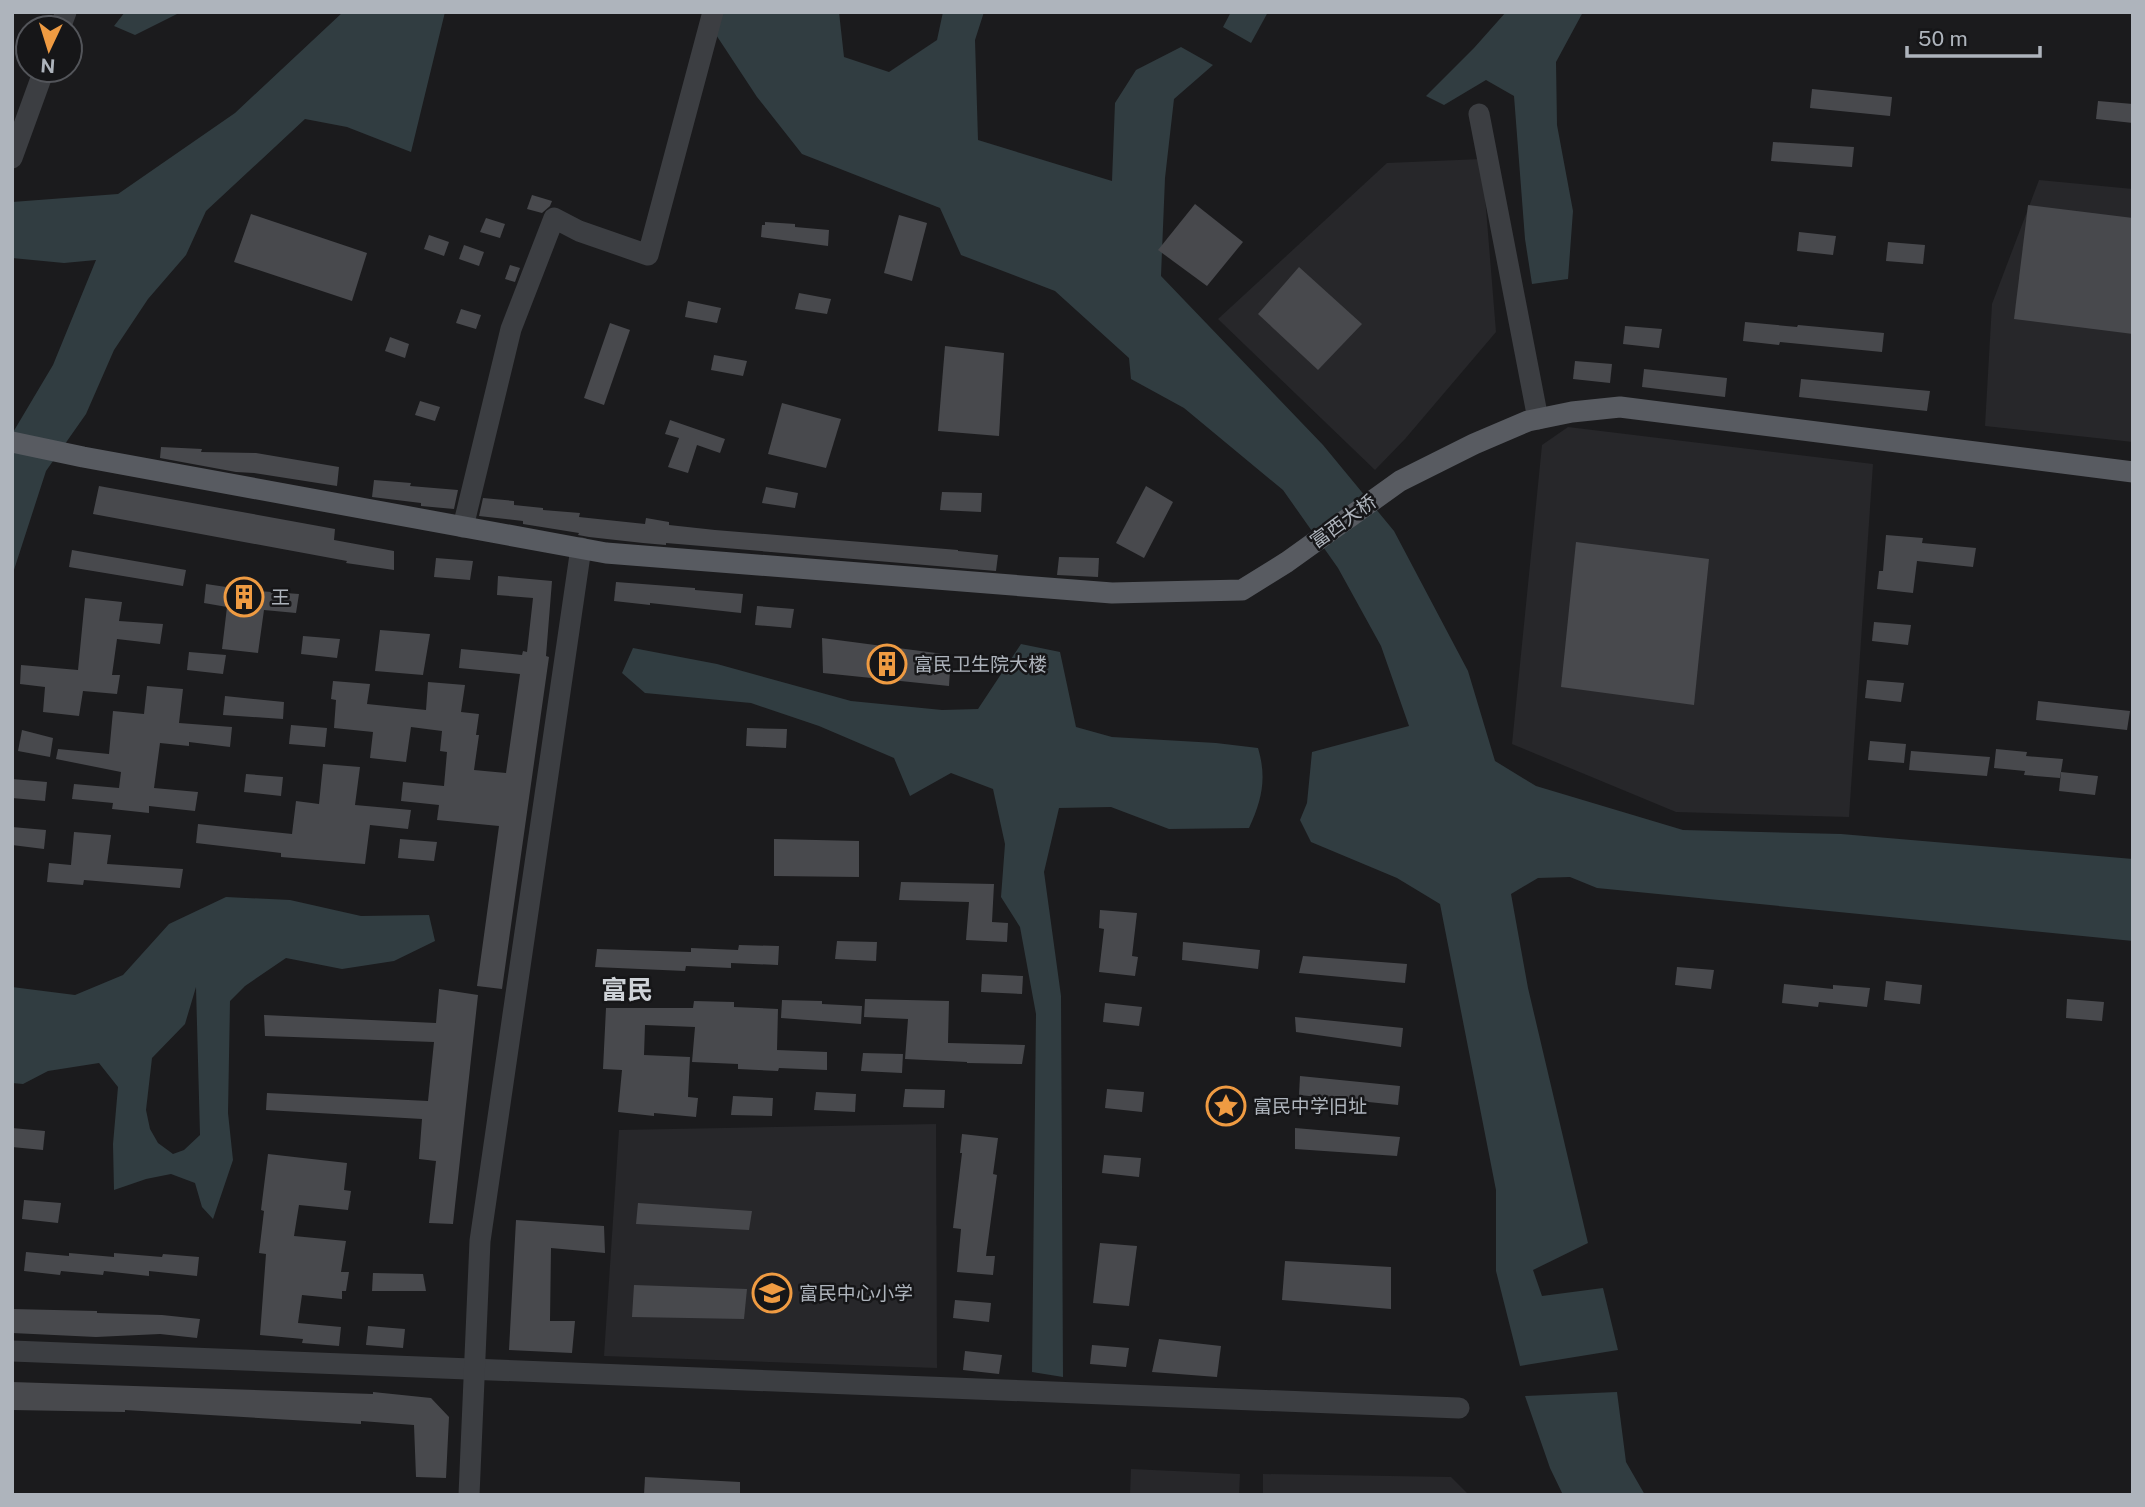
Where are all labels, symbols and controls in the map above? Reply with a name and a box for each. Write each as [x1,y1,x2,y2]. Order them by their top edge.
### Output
north arrow [14,14,84,84]
scale bar [1907,14,2040,58]
text: 50 m [1918,26,1968,51]
text: N [40,54,56,77]
street label: 富西大桥 [1306,490,1380,552]
building icon: 王 [223,576,265,618]
place label: 王 [271,586,290,608]
building icon: 富民卫生院大楼 [866,643,908,685]
place label: 富民卫生院大楼 [914,653,1047,675]
district label: 富民 [601,974,653,1005]
place icon: 富民中学旧址 [1205,1085,1247,1127]
place label: 富民中学旧址 [1253,1095,1367,1117]
school or university icon: 富民中心小学 [751,1272,793,1314]
place label: 富民中心小学 [799,1282,913,1304]

